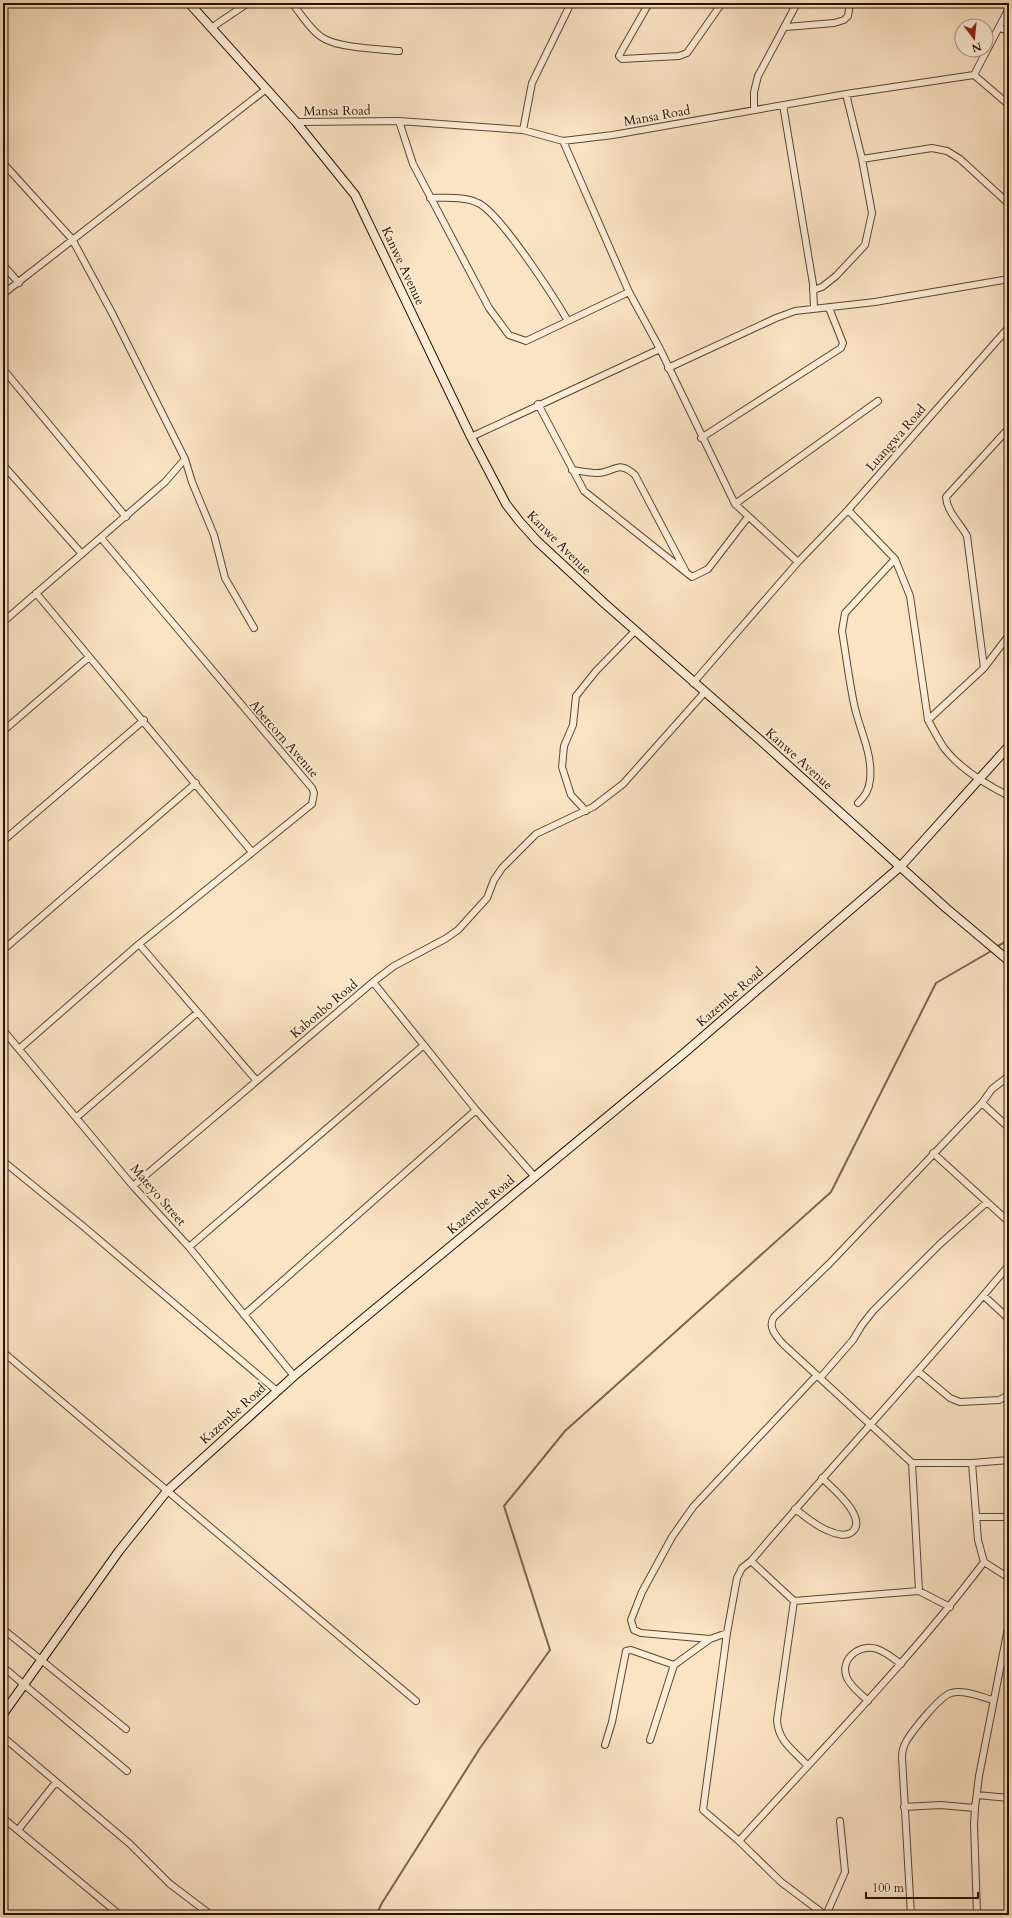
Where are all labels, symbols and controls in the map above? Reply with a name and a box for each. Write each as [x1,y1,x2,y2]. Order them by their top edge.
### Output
north arrow [954,18,994,58]
text: N [970,39,983,56]
street label: Mansa Road [303,101,371,121]
street label: Mansa Road [622,101,692,131]
street label: Kanwe Avenue [377,224,429,308]
street label: Luangwa Road [862,401,930,475]
street label: Kanwe Avenue [523,507,595,579]
street label: Abercorn Avenue [245,696,323,782]
street label: Kanwe Avenue [762,724,837,794]
street label: Kazembe Road [693,963,767,1031]
street label: Kabonbo Road [287,975,362,1042]
street label: Mateyo Street [126,1160,190,1230]
street label: Kazembe Road [443,1171,519,1239]
street label: Kazembe Road [196,1380,270,1448]
scale bar [866,1874,978,1900]
text: 100 m [872,1880,905,1896]

